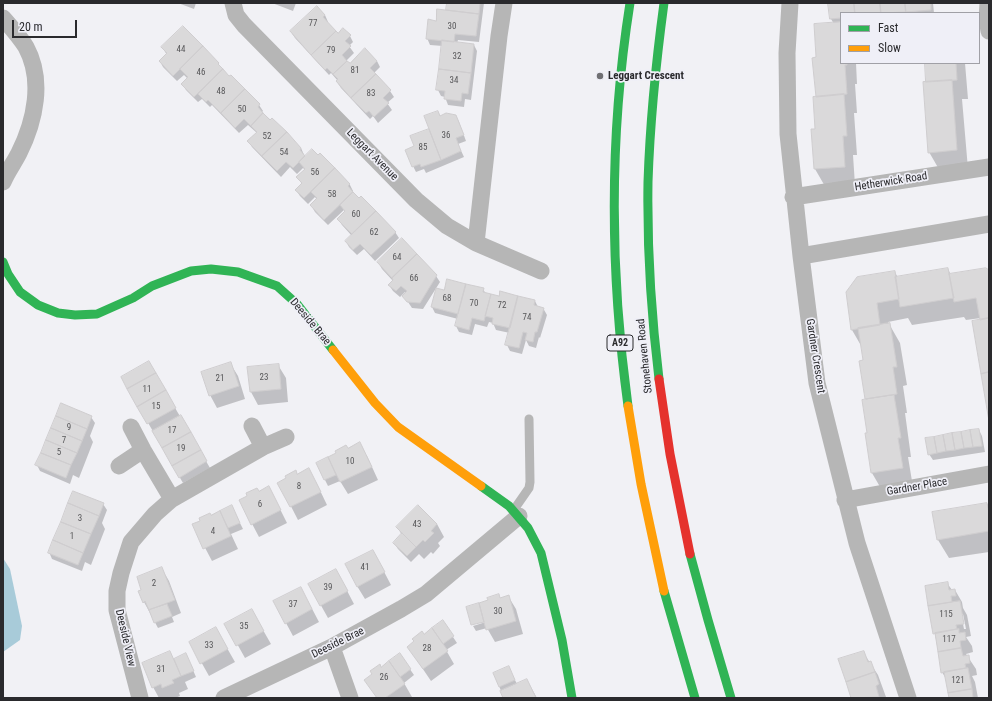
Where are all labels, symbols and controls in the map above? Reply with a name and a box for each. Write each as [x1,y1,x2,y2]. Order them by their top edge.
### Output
scale bar [14,12,79,38]
legend [840,12,980,64]
house number: 77 [309,19,317,29]
text: 20 m [19,20,43,34]
text: Fast [878,21,898,35]
house number: 30 [448,22,456,32]
text: Slow [878,41,901,55]
house number: 44 [177,45,185,55]
house number: 79 [327,46,335,56]
house number: 32 [453,52,461,62]
house number: 81 [351,66,359,76]
house number: 46 [197,68,205,78]
place label: Leggart Crescent [608,69,684,83]
marker: Leggart Crescent [595,71,605,81]
house number: 34 [450,76,458,86]
house number: 48 [217,87,225,97]
house number: 83 [367,89,375,99]
house number: 50 [238,105,246,115]
street label: Leggart Avenue [343,126,401,184]
house number: 36 [442,131,450,141]
house number: 52 [263,132,271,142]
house number: 85 [419,143,427,153]
house number: 54 [280,148,288,158]
house number: 56 [311,168,319,178]
street label: Hetherwick Road [854,170,928,194]
house number: 58 [328,190,336,200]
house number: 60 [352,210,360,220]
house number: 62 [370,228,378,238]
house number: 64 [393,253,401,263]
house number: 66 [410,274,418,284]
house number: 68 [443,294,451,304]
street label: Deeside Brae [287,296,333,348]
house number: 70 [470,299,478,309]
house number: 72 [498,301,506,311]
house number: 74 [523,313,531,323]
street label: Stonehaven Road [635,318,655,394]
street label: Gardner Crescent [803,318,827,394]
road number: A92 [607,335,633,351]
house number: 23 [260,373,268,383]
house number: 21 [216,374,224,384]
house number: 11 [143,385,151,395]
house number: 15 [152,402,160,412]
house number: 9 [67,423,71,433]
house number: 17 [168,426,176,436]
house number: 7 [62,436,66,446]
house number: 19 [177,444,185,454]
house number: 5 [57,448,61,458]
house number: 10 [346,457,354,467]
street label: Gardner Place [886,475,948,499]
house number: 8 [297,482,301,492]
house number: 6 [258,500,262,510]
house number: 3 [78,514,82,524]
house number: 43 [413,520,421,530]
house number: 4 [211,527,215,537]
house number: 1 [70,532,74,542]
house number: 41 [361,563,369,573]
house number: 2 [152,579,156,589]
house number: 39 [324,583,332,593]
house number: 37 [289,600,297,610]
house number: 30 [494,607,502,617]
street label: Deeside View [112,608,138,668]
house number: 115 [939,610,953,620]
house number: 35 [240,622,248,632]
street label: Deeside Brae [310,625,366,661]
house number: 117 [942,635,956,645]
house number: 33 [205,641,213,651]
house number: 28 [423,644,431,654]
house number: 31 [157,665,165,675]
house number: 26 [380,673,388,683]
house number: 121 [951,676,965,686]

